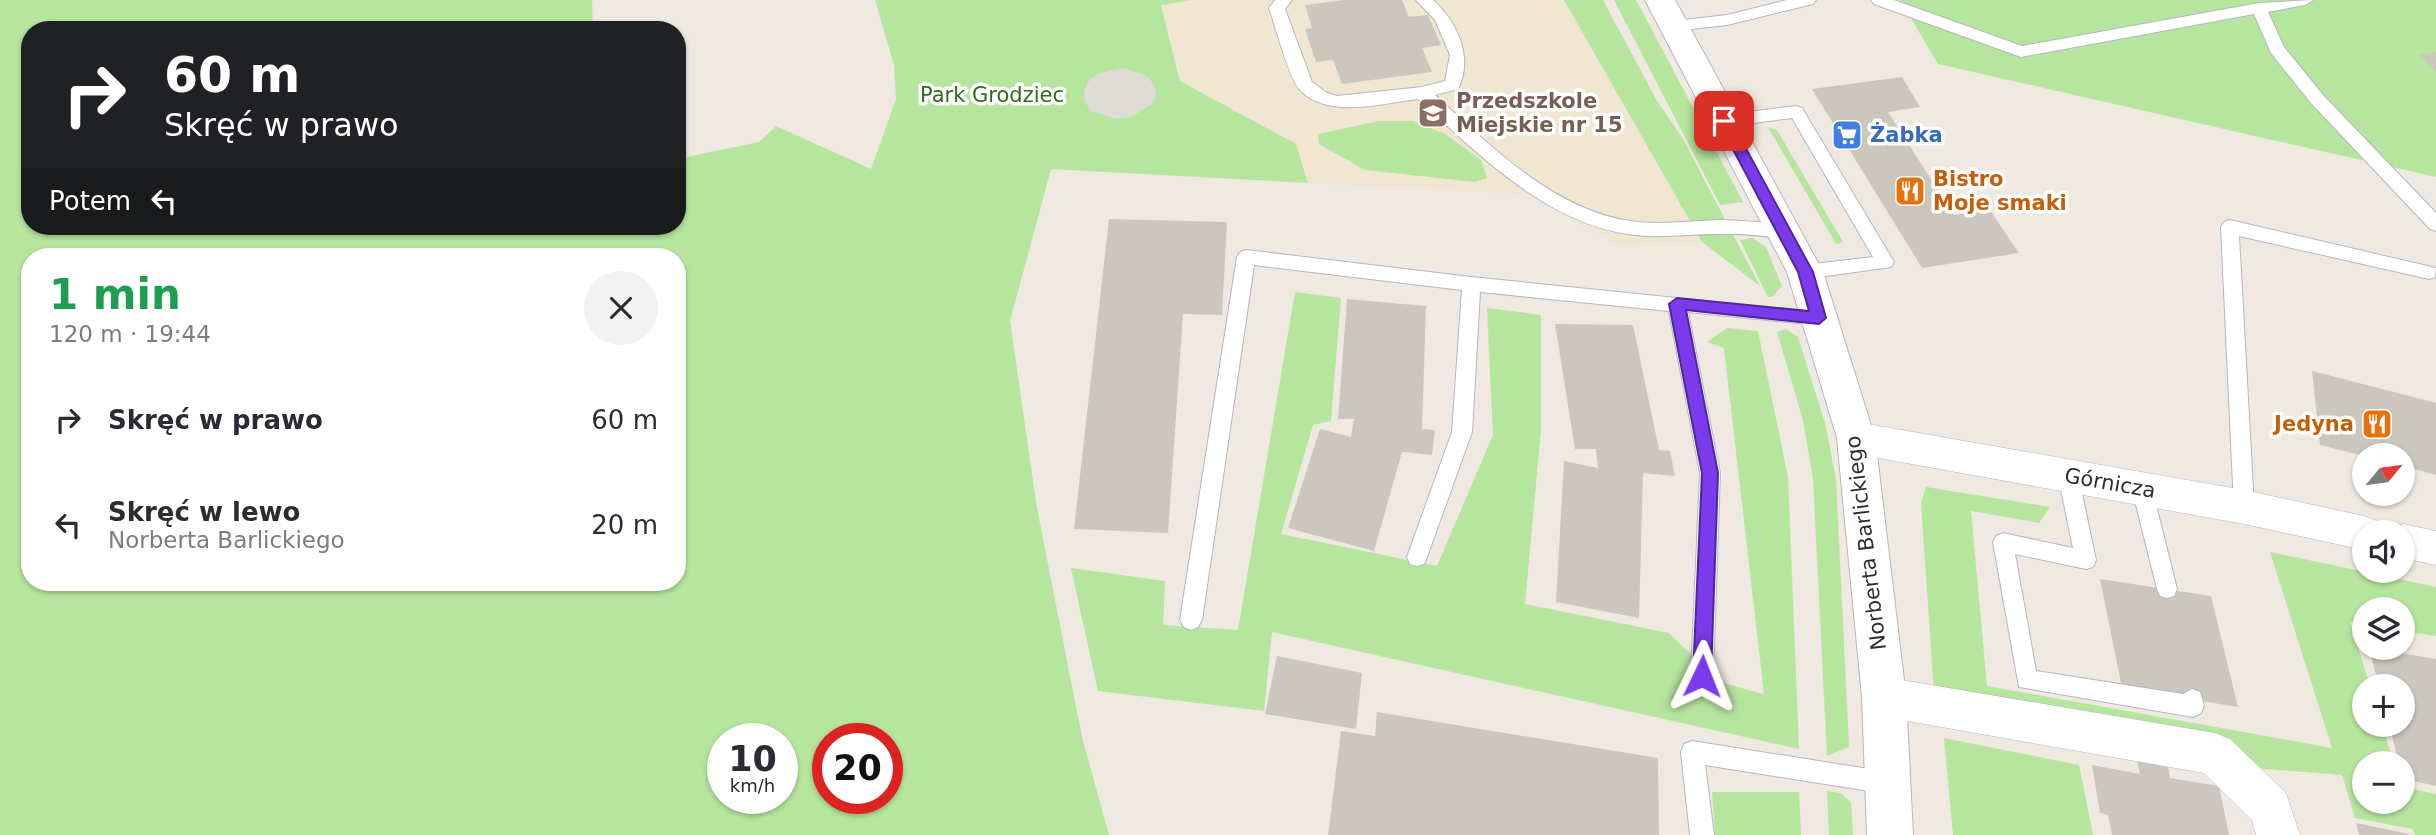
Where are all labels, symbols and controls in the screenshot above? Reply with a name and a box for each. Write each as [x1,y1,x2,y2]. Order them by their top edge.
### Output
text: 60 m [164,47,300,104]
icon: right [49,49,140,140]
park label: Park Grodziec [920,83,1064,107]
place label: Przedszkole Miejskie nr 15 [1456,89,1623,137]
pin [1694,91,1754,151]
school or university icon: Przedszkole Miejskie nr 15 [1416,96,1450,130]
icon: arrive [1705,102,1743,140]
text: Skręć w prawo [164,106,399,144]
supermarket icon: Żabka [1830,118,1864,152]
place label: Żabka [1870,122,1943,147]
place label: Bistro Moje smaki [1933,167,2067,215]
restaurant icon: Bistro Moje smaki [1893,174,1927,208]
icon: left [145,182,183,220]
text: Potem [49,186,131,216]
text: 1 min [49,270,181,319]
button: close [584,271,658,345]
text: 120 m · 19:44 [49,321,211,347]
icon: right [49,401,87,439]
text: Skręć w prawo [108,405,323,435]
text: 60 m [591,405,658,435]
restaurant icon: Jedyna [2360,407,2394,441]
place label: Jedyna [2272,412,2354,436]
street label: Norberta Barlickiego [1841,434,1891,652]
north arrow [2352,443,2415,506]
map controls [2352,443,2415,814]
street label: Górnicza [2063,463,2157,503]
text: Skręć w lewo [108,497,300,527]
icon: left [49,506,87,544]
text: 20 m [591,510,658,540]
button: sound [2352,520,2415,583]
text: Norberta Barlickiego [108,527,345,553]
button: layers [2352,597,2415,660]
position arrow [1665,639,1739,713]
button: + [2352,674,2415,737]
speed limit sign: 20 [812,723,903,814]
text: 10 [728,739,777,779]
button: − [2352,751,2415,814]
text: km/h [730,775,775,796]

